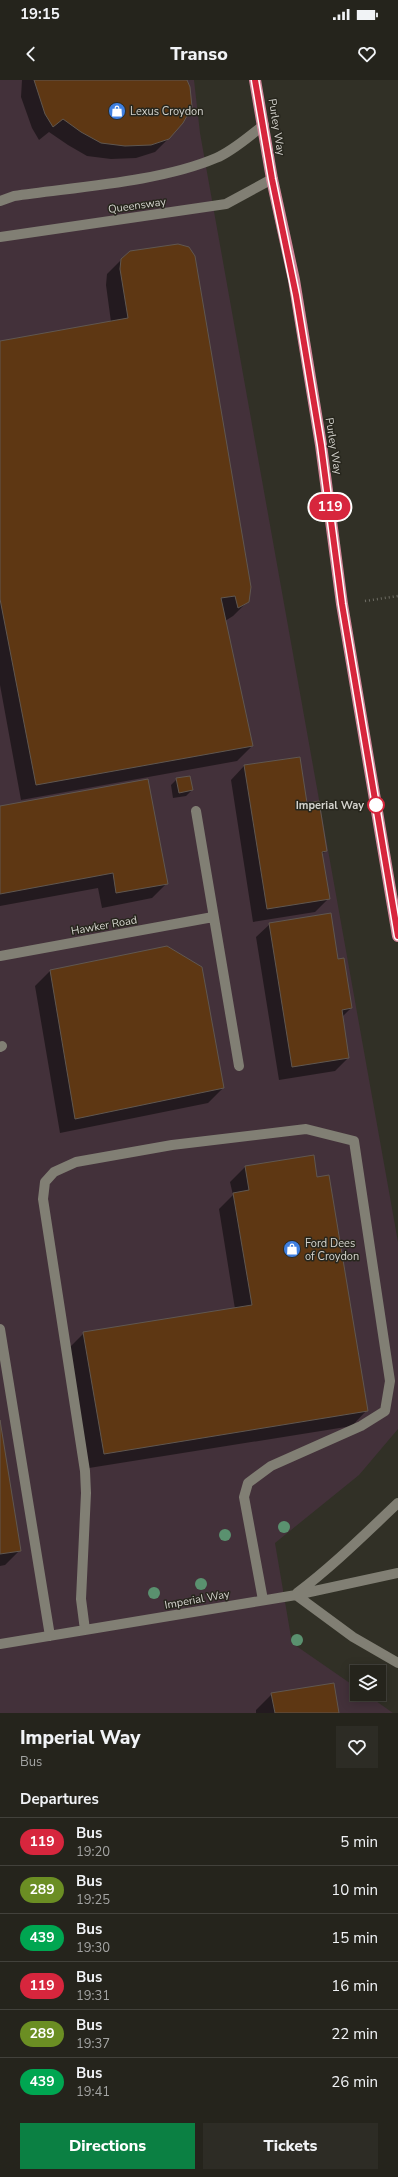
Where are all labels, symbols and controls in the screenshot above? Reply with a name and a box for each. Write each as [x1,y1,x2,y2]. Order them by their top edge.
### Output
text: 19:15 [20,4,60,24]
text: Transo [170,42,228,66]
icon: back [20,43,42,65]
icon: heart [356,43,378,65]
street label: Purley Way [265,98,288,157]
shop icon: Lexus Croydon [107,101,127,121]
place label: Lexus Croydon [130,104,203,119]
street label: Queensway [107,194,167,217]
street label: Purley Way [322,417,345,476]
line badge: 119 [307,494,353,520]
text: 119 [317,497,343,516]
marker: Imperial Way [367,796,385,814]
place label: Imperial Way [296,798,364,813]
street label: Hawker Road [70,912,138,939]
place label: Ford Dees of Croydon [305,1236,359,1264]
shop icon: Ford Dees of Croydon [282,1239,302,1259]
street label: Imperial Way [163,1586,231,1613]
map controls [350,1665,386,1701]
button: layers [350,1665,386,1701]
text: Imperial Way [20,1725,140,1751]
button: heart [336,1726,378,1768]
text: Bus [20,1753,42,1771]
text: Departures [20,1789,99,1809]
text: Bus [76,1823,102,1843]
text: 119 [29,1832,55,1851]
text: 5 min [340,1832,378,1852]
text: 19:20 [76,1843,110,1861]
text: Bus [76,1871,102,1891]
text: 289 [29,1880,55,1899]
text: 10 min [331,1880,378,1900]
text: 19:25 [76,1891,110,1909]
text: Bus [76,1919,102,1939]
text: 439 [29,1928,55,1947]
text: 15 min [331,1928,378,1948]
text: 19:30 [76,1939,110,1957]
text: Bus [76,1967,102,1987]
text: 119 [29,1976,55,1995]
text: 16 min [331,1976,378,1996]
text: 19:31 [76,1987,110,2005]
text: Bus [76,2015,102,2035]
text: 289 [29,2024,55,2043]
text: 22 min [331,2024,378,2044]
text: 19:37 [76,2035,110,2053]
text: Bus [76,2063,102,2083]
text: 439 [29,2072,55,2091]
text: 26 min [331,2072,378,2092]
text: 19:41 [76,2083,110,2101]
button: Directions [20,2123,195,2169]
button: Tickets [203,2123,378,2169]

